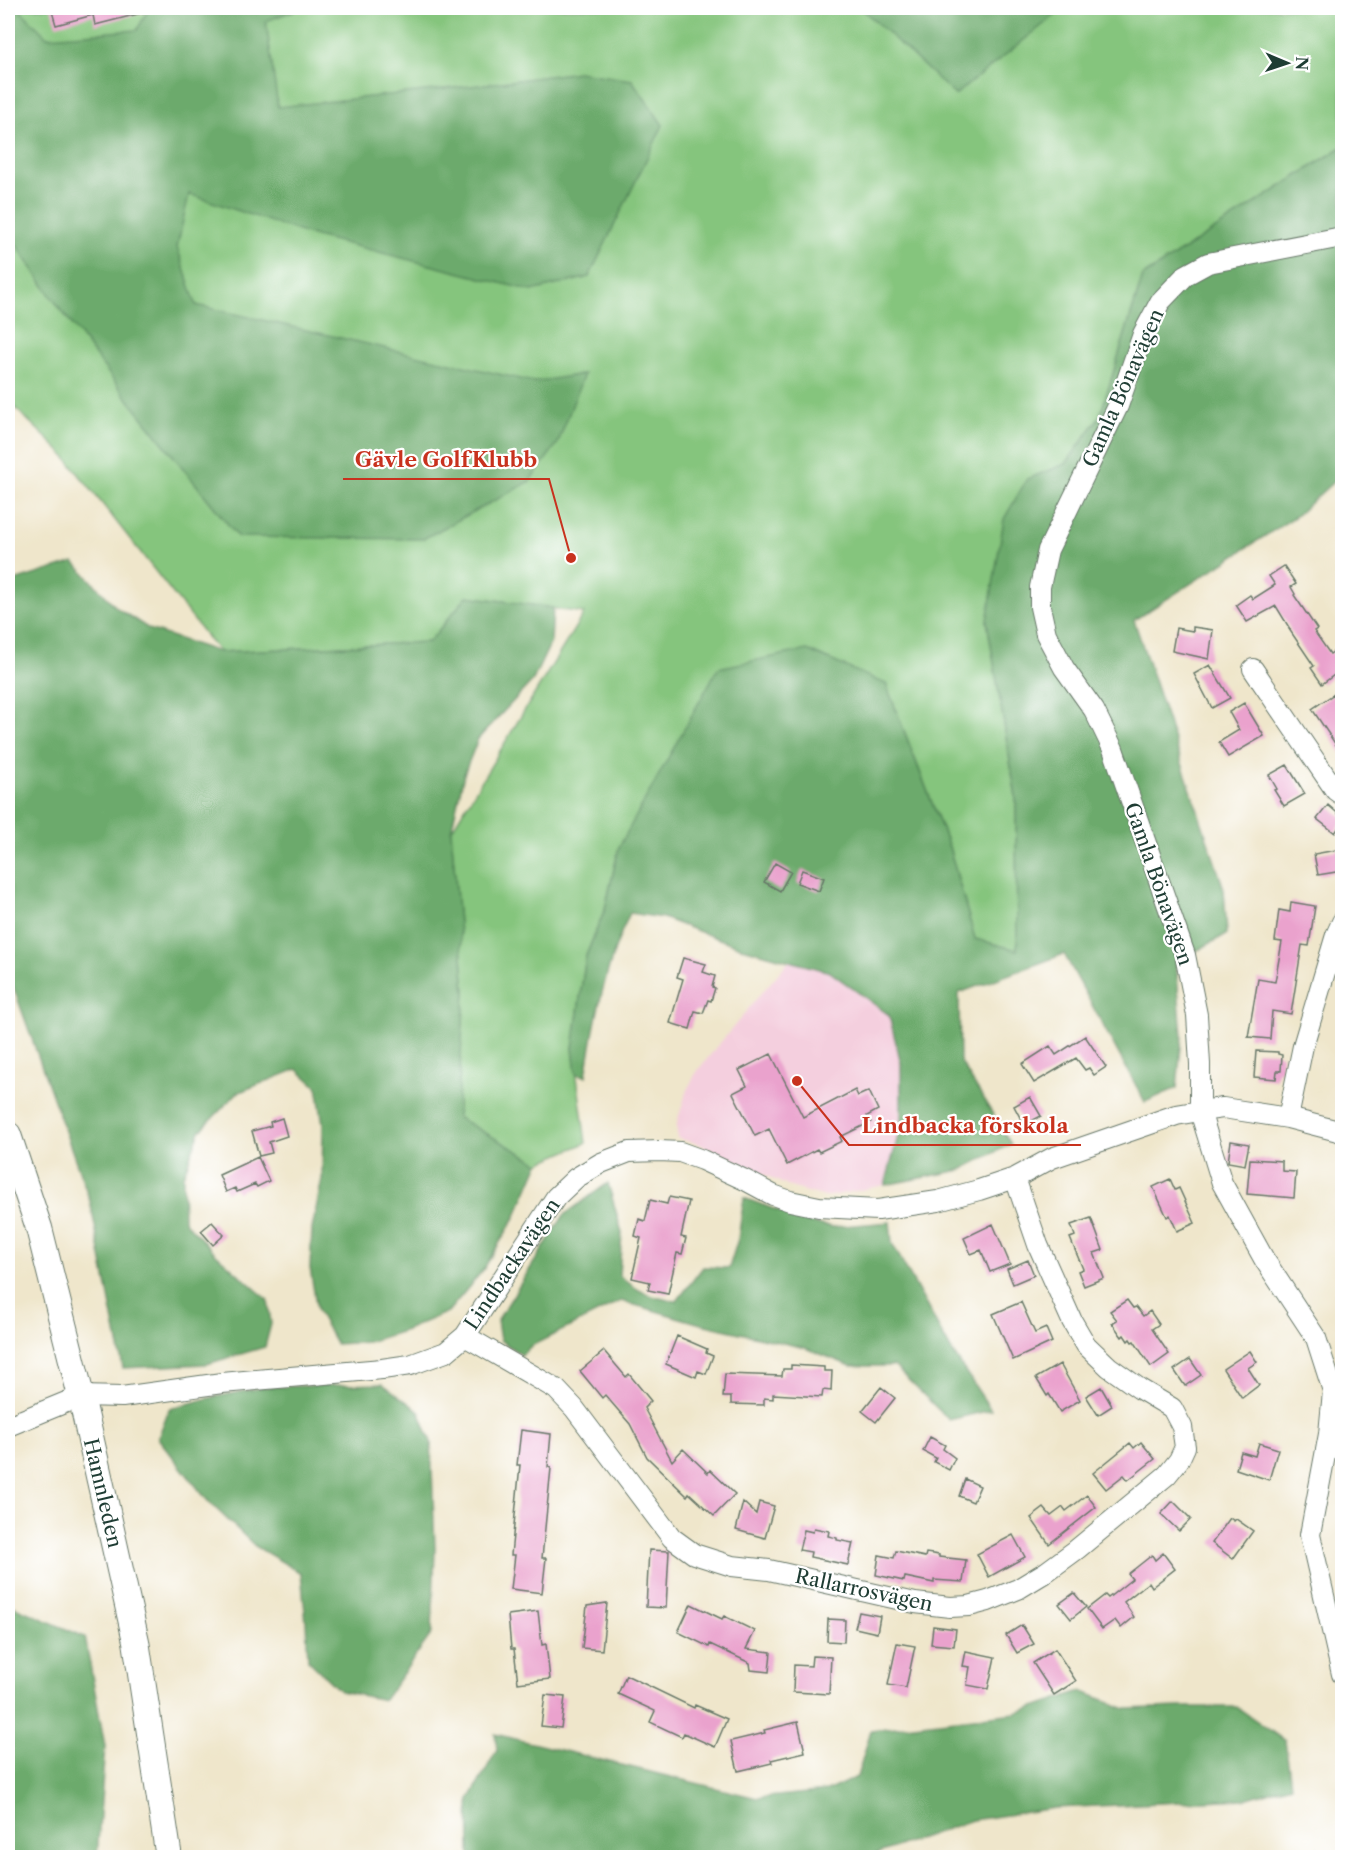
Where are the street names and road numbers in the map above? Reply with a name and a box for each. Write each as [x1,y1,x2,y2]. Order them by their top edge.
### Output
street label: Gamla Bönavägen [1077,305,1169,471]
street label: Gamla Bönavägen [1120,799,1198,969]
street label: Lindbackavägen [459,1193,565,1334]
street label: Hamnleden [79,1436,127,1551]
street label: Rallarrosvägen [793,1564,935,1616]

